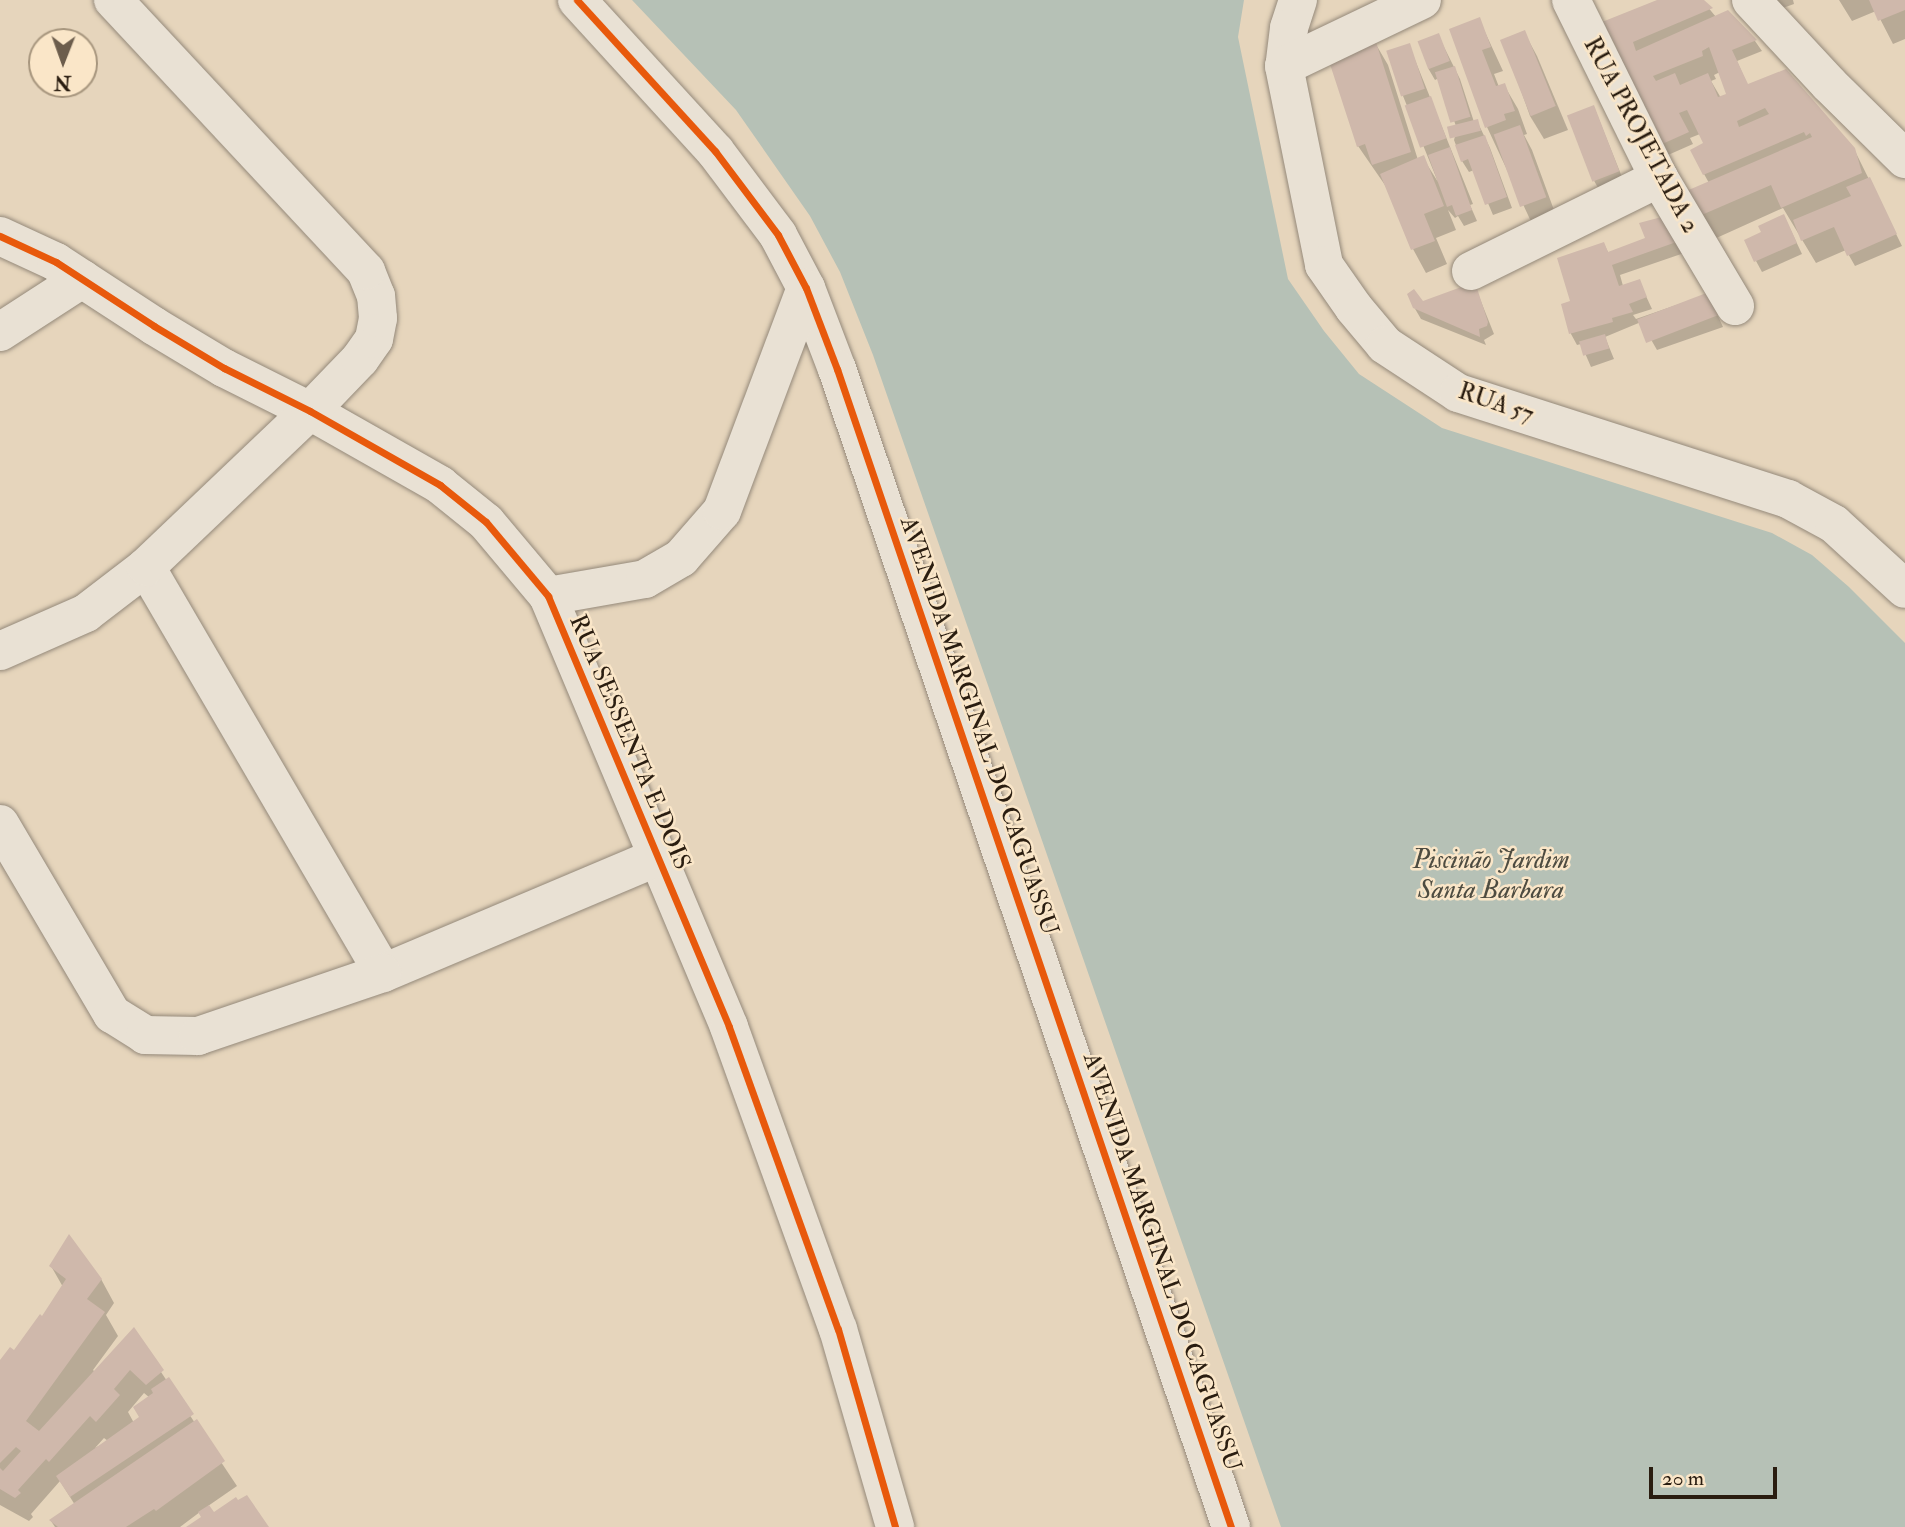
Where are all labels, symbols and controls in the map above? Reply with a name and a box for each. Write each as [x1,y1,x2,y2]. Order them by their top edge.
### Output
north arrow [28,28,98,98]
street label: RUA PROJETADA 2 [1577,32,1705,238]
text: N [54,70,71,94]
street label: RUA 57 [1455,377,1537,429]
street label: AVENIDA MARGINAL DO CAGUASSU [894,513,1064,939]
street label: RUA SESSENTA E DOIS [563,610,697,874]
water label: Piscinão Jardim Santa Barbara [1413,845,1569,906]
street label: AVENIDA MARGINAL DO CAGUASSU [1077,1049,1247,1475]
scale bar [1653,1454,1781,1498]
text: 20 m [1662,1465,1704,1492]

